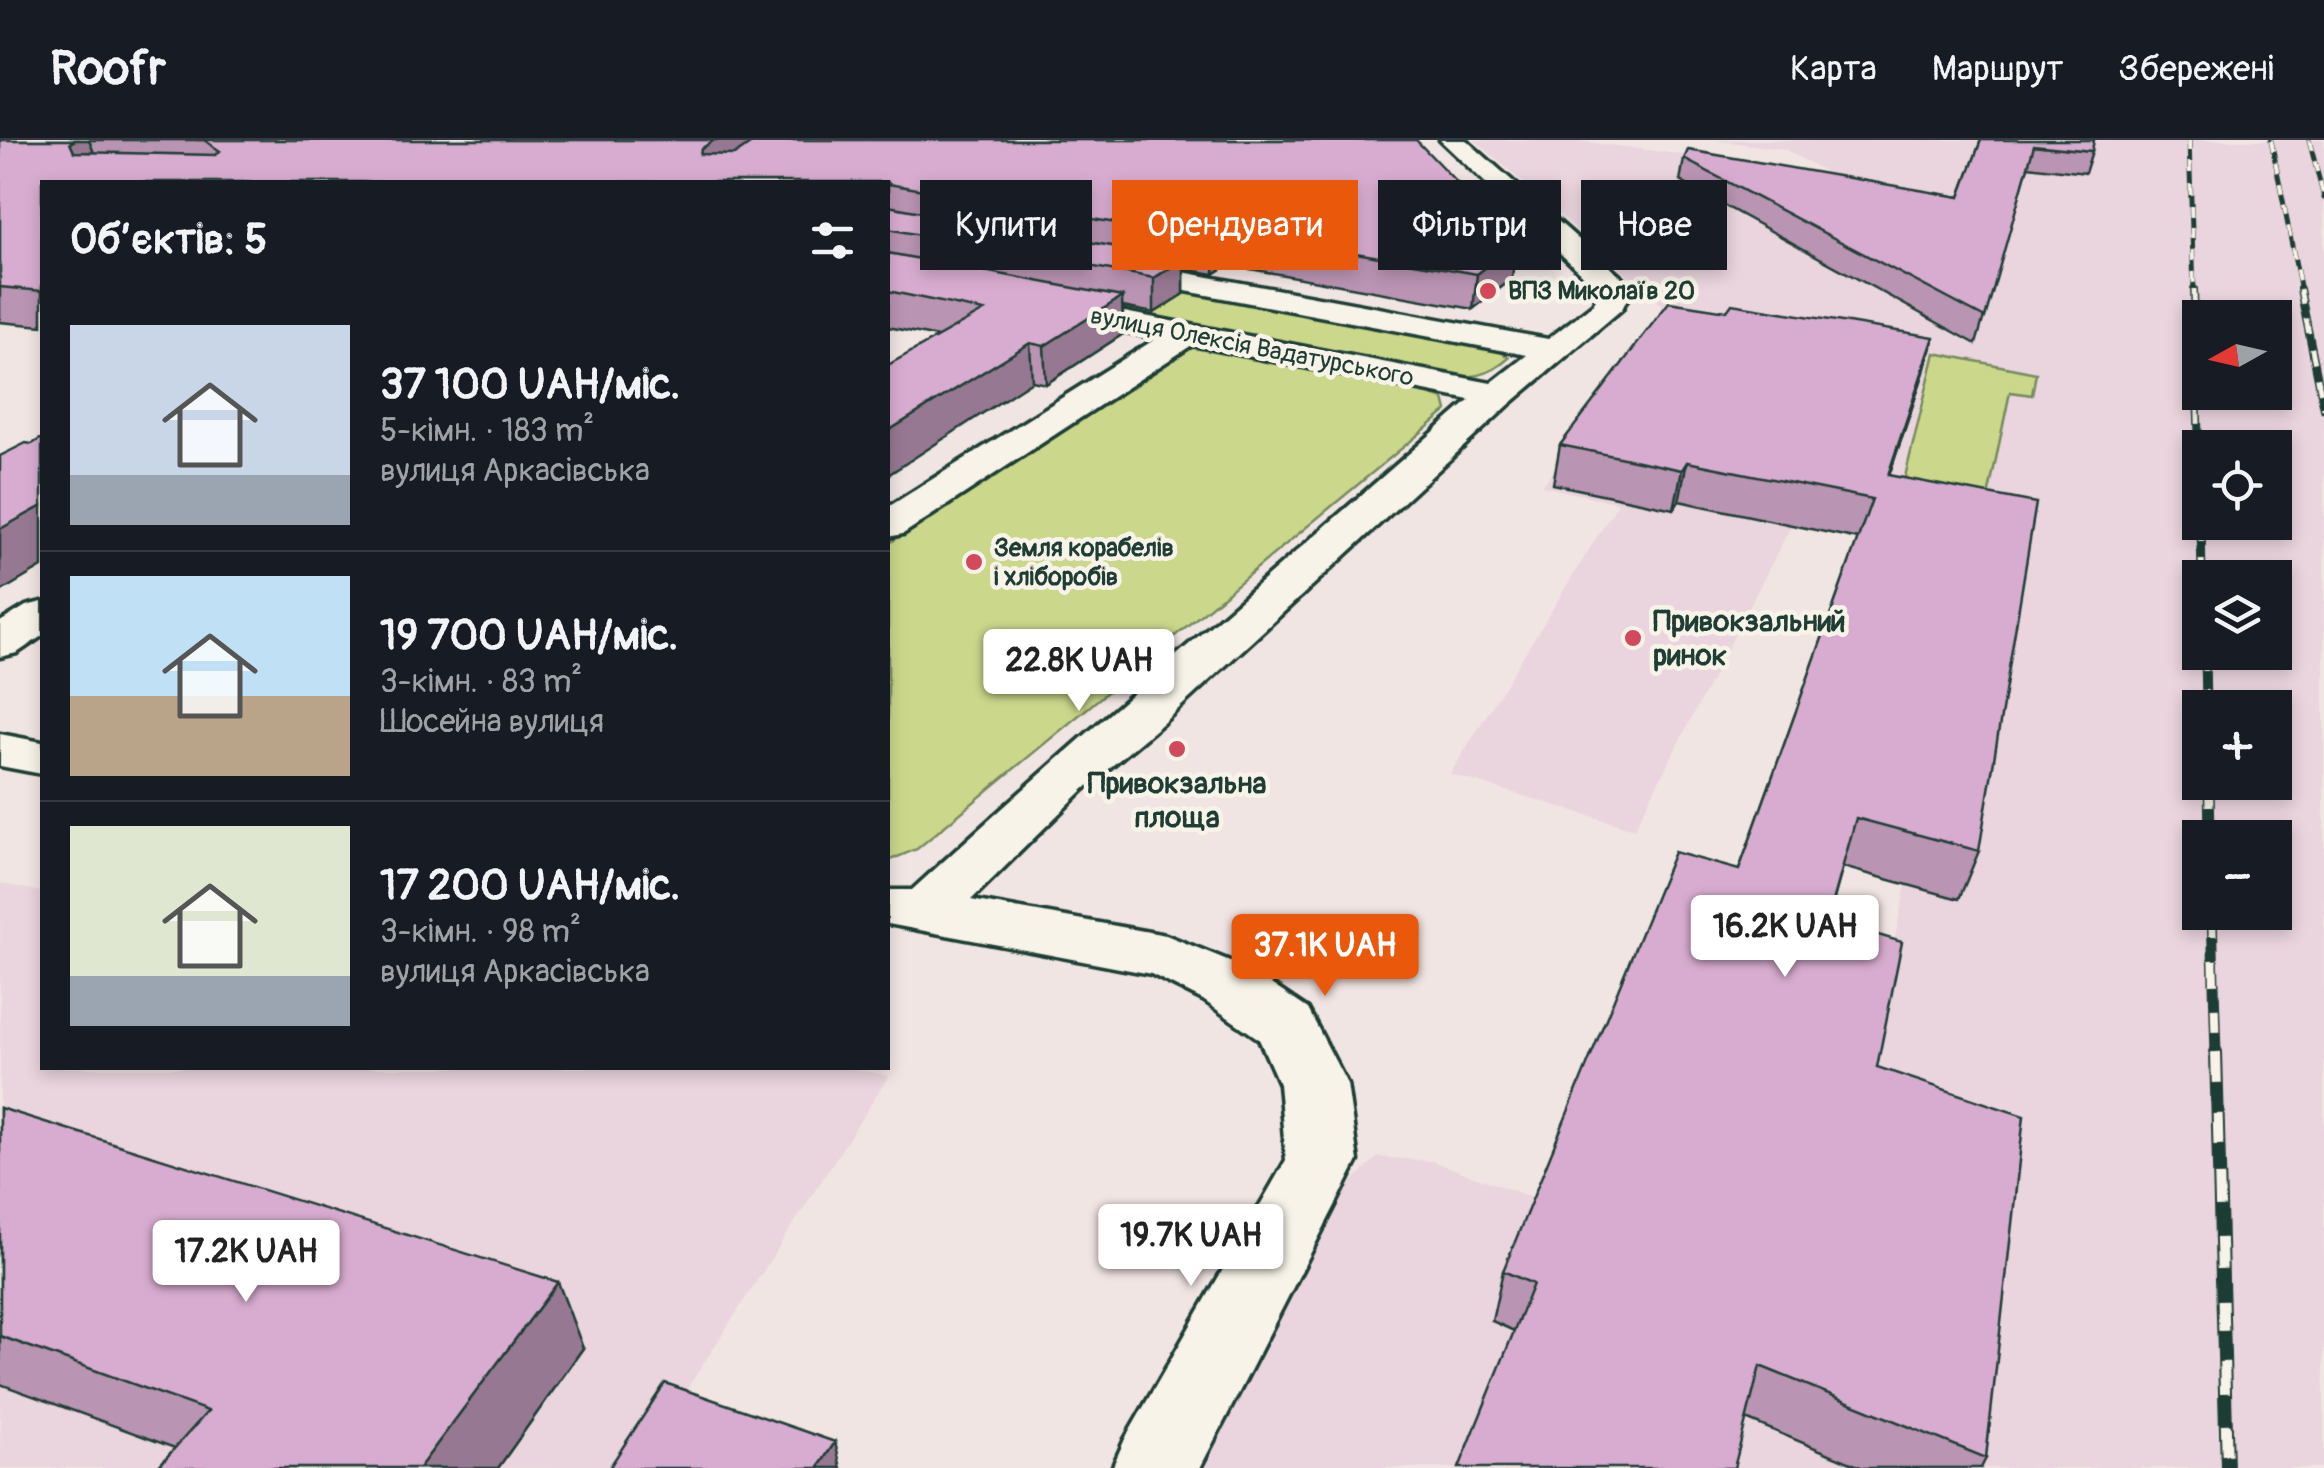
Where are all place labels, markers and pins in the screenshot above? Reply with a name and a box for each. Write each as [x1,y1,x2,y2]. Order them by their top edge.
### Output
place label: ВПЗ Миколаїв 20 [1508,276,1695,307]
marker: ВПЗ Миколаїв 20 [1477,280,1499,302]
place label: Земля корабелів і хліборобів [994,533,1174,593]
marker: Земля корабелів і хліборобів [963,551,985,573]
place label: Привокзальний ринок [1653,603,1846,674]
marker: Привокзальний ринок [1622,627,1644,649]
pin: 22.8K UAH [965,629,1193,714]
marker: Привокзальна площа [1166,738,1188,760]
place label: Привокзальна площа [1088,765,1266,836]
pin: 16.2K UAH [1671,895,1899,980]
pin: 37.1K UAH [1211,914,1439,999]
pin: 19.7K UAH [1077,1204,1305,1289]
pin: 17.2K UAH [132,1220,360,1305]

